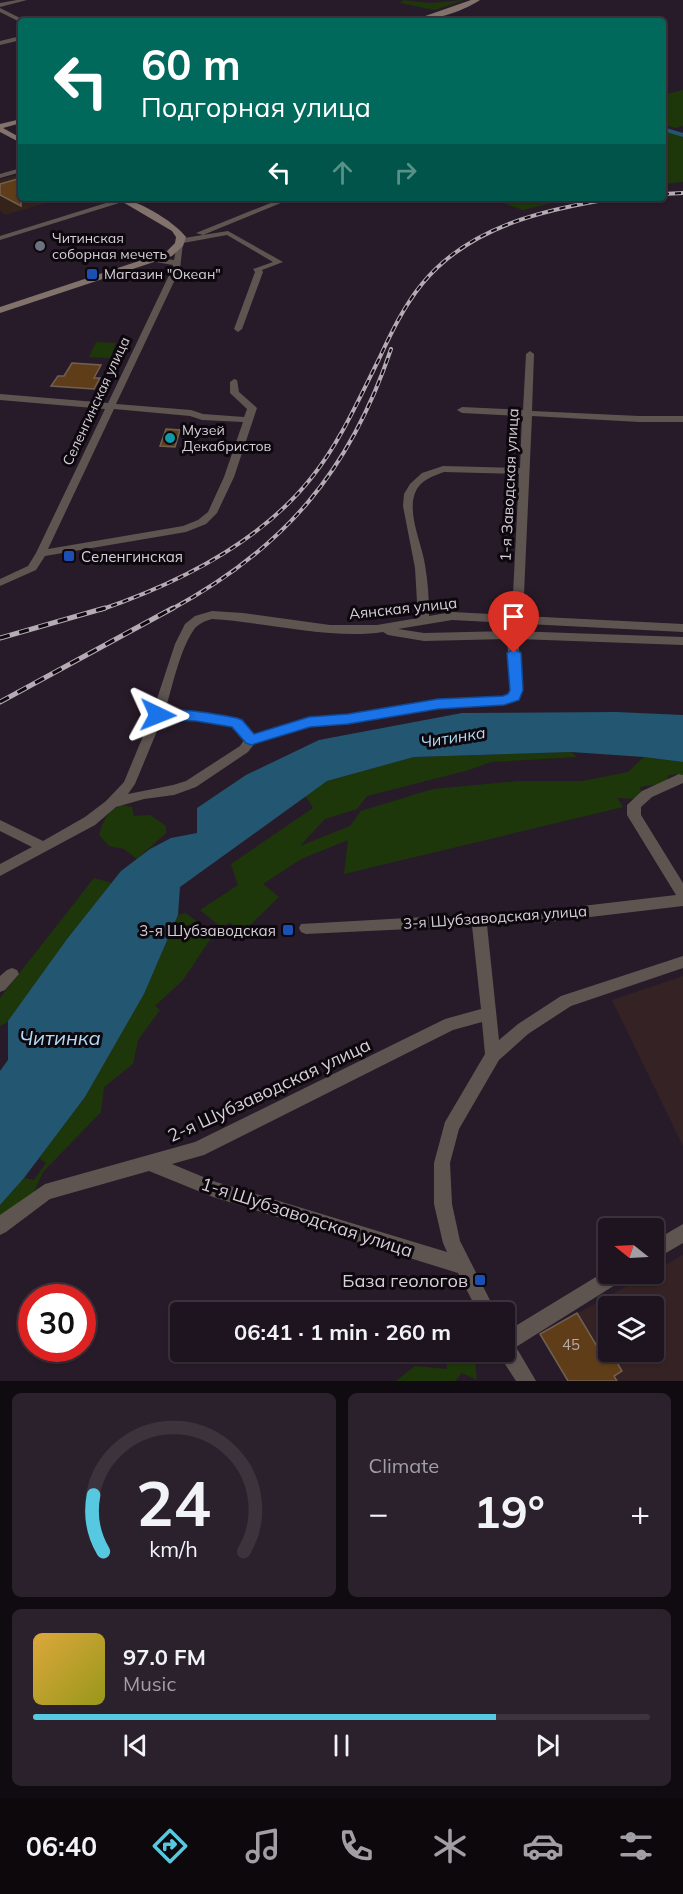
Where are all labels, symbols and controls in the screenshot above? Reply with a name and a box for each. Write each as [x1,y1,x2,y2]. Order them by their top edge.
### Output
text: 60 m [141,38,241,91]
icon: left [42,42,120,120]
text: Подгорная улица [141,90,371,124]
icon: left [263,156,296,189]
icon: ahead [326,156,359,189]
icon: right [389,156,422,189]
place label: Читинская соборная мечеть [52,229,167,263]
marker: Читинская соборная мечеть [33,239,47,253]
place label: Магазин "Океан" [104,265,221,283]
marker: Магазин "Океан" [85,267,99,281]
street label: Селенгинская улица [58,334,134,468]
street label: 1-я Заводская улица [495,408,523,562]
place label: Музей Декабристов [182,421,272,455]
marker: Музей Декабристов [163,431,177,445]
place label: Селенгинская [81,547,183,566]
marker: Селенгинская [62,549,76,563]
pin [488,591,539,653]
street label: Аянская улица [348,593,458,623]
icon: arrive [497,600,530,633]
position arrow [126,683,190,747]
water label: Читинка [419,722,487,752]
street label: 3-я Шубзаводская улица [402,901,588,933]
place label: 3-я Шубзаводская [139,921,276,940]
marker: 3-я Шубзаводская [281,923,295,937]
water label: Читинка [19,1025,101,1050]
street label: 2-я Шубзаводская улица [164,1033,374,1147]
street label: 1-я Шубзаводская улица [198,1172,416,1262]
north arrow [598,1218,664,1284]
map controls [598,1218,664,1362]
place label: База геологов [342,1269,468,1292]
marker: База геологов [473,1273,487,1287]
speed limit sign: 30 [18,1284,96,1362]
button: layers [598,1296,664,1362]
text: 06:41 · 1 min · 260 m [234,1318,451,1346]
house number: 45 [562,1335,580,1354]
text: Climate [369,1453,439,1478]
text: 24 [136,1463,211,1542]
text: 19° [474,1483,545,1539]
text: − [369,1492,388,1533]
text: + [630,1492,650,1533]
text: km/h [149,1535,198,1562]
text: 97.0 FM [123,1643,206,1671]
text: Music [123,1671,176,1696]
icon: previous [119,1729,152,1762]
icon: pause [325,1729,358,1762]
icon: next [531,1729,564,1762]
icon: directions [149,1825,191,1867]
icon: music [242,1825,284,1867]
icon: phone [335,1825,377,1867]
icon: climate [429,1825,471,1867]
icon: car [522,1825,564,1867]
icon: filters [615,1825,657,1867]
text: 06:40 [26,1829,97,1863]

